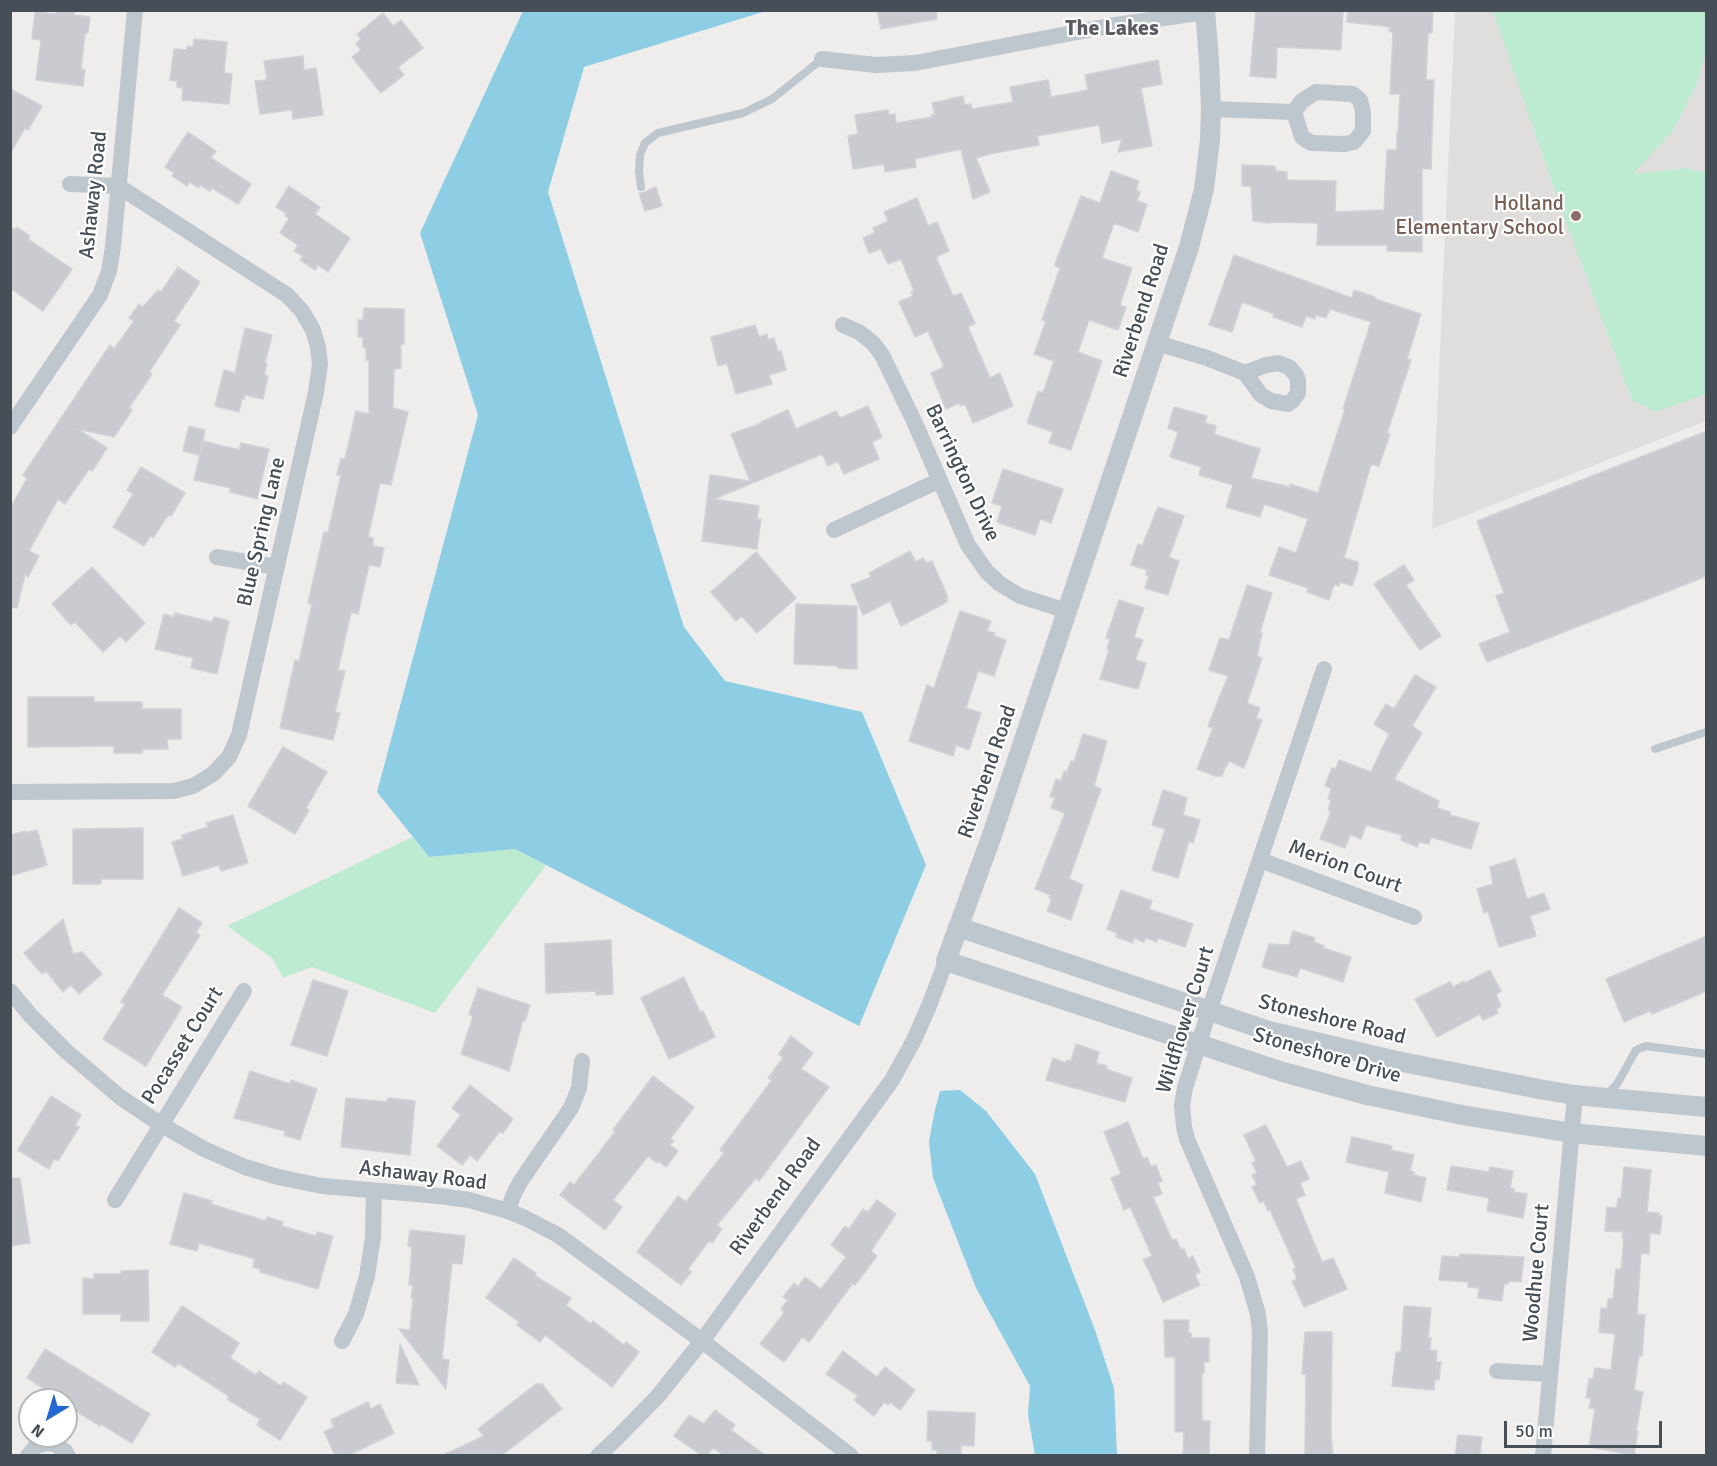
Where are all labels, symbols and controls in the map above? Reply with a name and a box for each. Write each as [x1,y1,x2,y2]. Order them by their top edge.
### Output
district label: The Lakes [1065,16,1159,42]
street label: Ashaway Road [75,130,113,260]
place label: Holland Elementary School [1395,191,1564,241]
marker: Holland Elementary School [1569,209,1583,223]
street label: Riverbend Road [1108,241,1176,381]
street label: Barrington Drive [919,400,1005,546]
street label: Blue Spring Lane [233,455,291,609]
street label: Riverbend Road [953,702,1023,842]
street label: Merion Court [1285,835,1405,899]
street label: Wildflower Court [1152,943,1220,1097]
street label: Pocasset Court [137,982,229,1110]
street label: Stoneshore Road [1256,990,1408,1050]
street label: Stoneshore Drive [1250,1023,1404,1089]
street label: Riverbend Road [725,1133,827,1261]
street label: Ashaway Road [358,1156,488,1196]
street label: Woodhue Court [1518,1203,1556,1343]
north arrow [18,1388,78,1448]
scale bar [1507,1409,1664,1447]
text: N [28,1419,49,1442]
text: 50 m [1515,1420,1553,1442]

